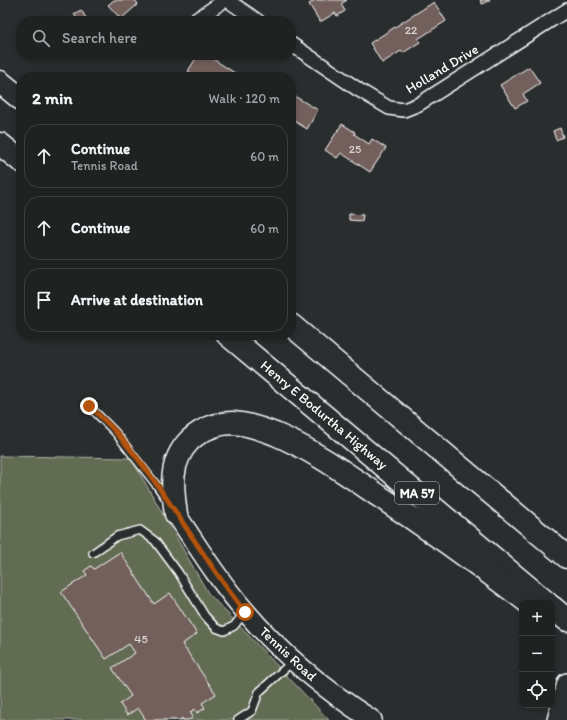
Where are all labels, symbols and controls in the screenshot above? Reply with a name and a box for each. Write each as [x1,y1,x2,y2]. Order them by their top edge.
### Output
search box [16,16,296,60]
house number: 22 [405,23,418,37]
icon: search [30,27,52,49]
text: Search here [62,29,137,47]
street label: Holland Drive [403,40,482,97]
text: 2 min [32,88,72,108]
text: Walk · 120 m [209,91,280,106]
text: Continue [71,140,130,158]
house number: 25 [349,142,361,156]
icon: ahead [33,145,55,167]
text: 60 m [250,149,279,164]
text: Tennis Road [71,158,138,173]
icon: ahead [33,217,55,239]
text: Continue [71,219,130,237]
text: 60 m [250,221,279,236]
icon: arrive [33,289,55,311]
text: Arrive at destination [71,291,203,309]
street label: Henry E Bodurtha Highway [257,357,391,474]
route end [80,397,98,415]
road number: MA 57 [395,482,439,504]
map controls [519,600,555,708]
button: + [519,600,555,636]
route start [236,603,254,621]
street label: Tennis Road [256,623,320,685]
house number: 45 [134,632,148,646]
button: − [519,636,555,672]
button: locate [519,672,555,708]

